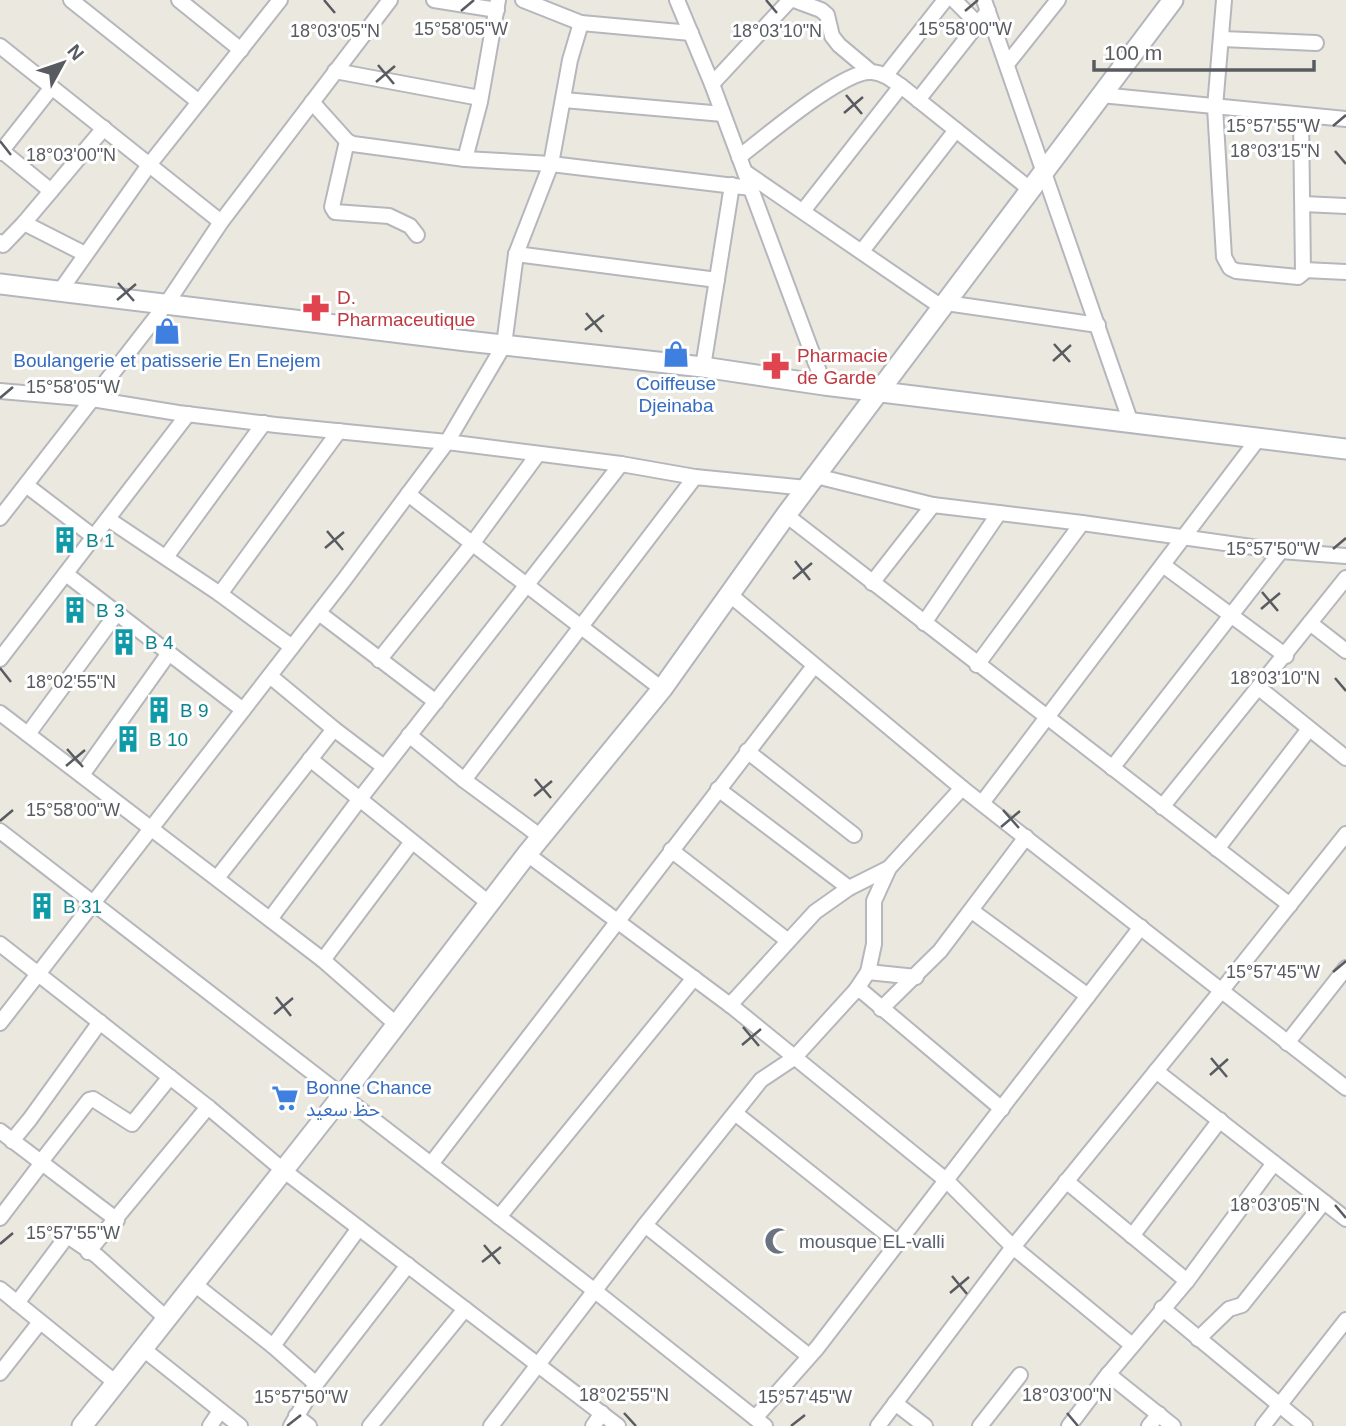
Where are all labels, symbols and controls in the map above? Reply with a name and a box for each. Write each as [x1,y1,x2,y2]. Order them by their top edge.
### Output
text: 15°58'05"W [414,19,508,39]
text: 15°58'00"W [918,19,1012,39]
text: 18°03'05"N [290,21,380,41]
text: 18°03'10"N [732,21,822,41]
north arrow [28,28,98,98]
scale bar [1094,28,1314,72]
text: N [63,40,88,64]
text: 100 m [1104,41,1162,64]
text: 15°57'55"W [1226,116,1320,136]
text: 18°03'15"N [1230,141,1320,161]
text: 18°03'00"N [26,145,116,165]
place label: D. Pharmaceutique [337,287,475,330]
pharmacy icon: D. Pharmaceutique [301,293,331,323]
shop icon: Boulangerie et patisserie En Enejem [152,316,182,346]
shop icon: Coiffeuse Djeinaba [661,339,691,369]
place label: Pharmacie de Garde [797,345,888,388]
place label: Boulangerie et patisserie En Enejem [13,350,321,371]
pharmacy icon: Pharmacie de Garde [761,351,791,381]
place label: Coiffeuse Djeinaba [636,373,716,416]
text: 15°58'05"W [26,377,120,397]
building icon: B 1 [50,525,80,555]
place label: B 1 [86,530,115,551]
text: 15°57'50"W [1226,539,1320,559]
building icon: B 3 [60,595,90,625]
place label: B 3 [96,600,125,621]
building icon: B 4 [109,627,139,657]
place label: B 4 [145,632,174,653]
text: 18°03'10"N [1230,668,1320,688]
text: 18°02'55"N [26,672,116,692]
building icon: B 9 [144,695,174,725]
place label: B 9 [180,700,209,721]
building icon: B 10 [113,724,143,754]
place label: B 10 [149,729,188,750]
text: 15°58'00"W [26,800,120,820]
building icon: B 31 [27,891,57,921]
place label: B 31 [63,896,102,917]
text: 15°57'45"W [1226,962,1320,982]
place label: Bonne Chance حظ سعيد [306,1077,432,1120]
supermarket icon: Bonne Chance حظ سعيد [270,1083,300,1113]
text: 18°03'05"N [1230,1195,1320,1215]
text: 15°57'55"W [26,1223,120,1243]
mosque icon: mousque EL-valli [763,1226,793,1256]
place label: mousque EL-valli [799,1231,945,1252]
text: 18°02'55"N [579,1385,669,1405]
text: 18°03'00"N [1022,1385,1112,1405]
text: 15°57'50"W [254,1387,348,1407]
text: 15°57'45"W [758,1387,852,1407]

